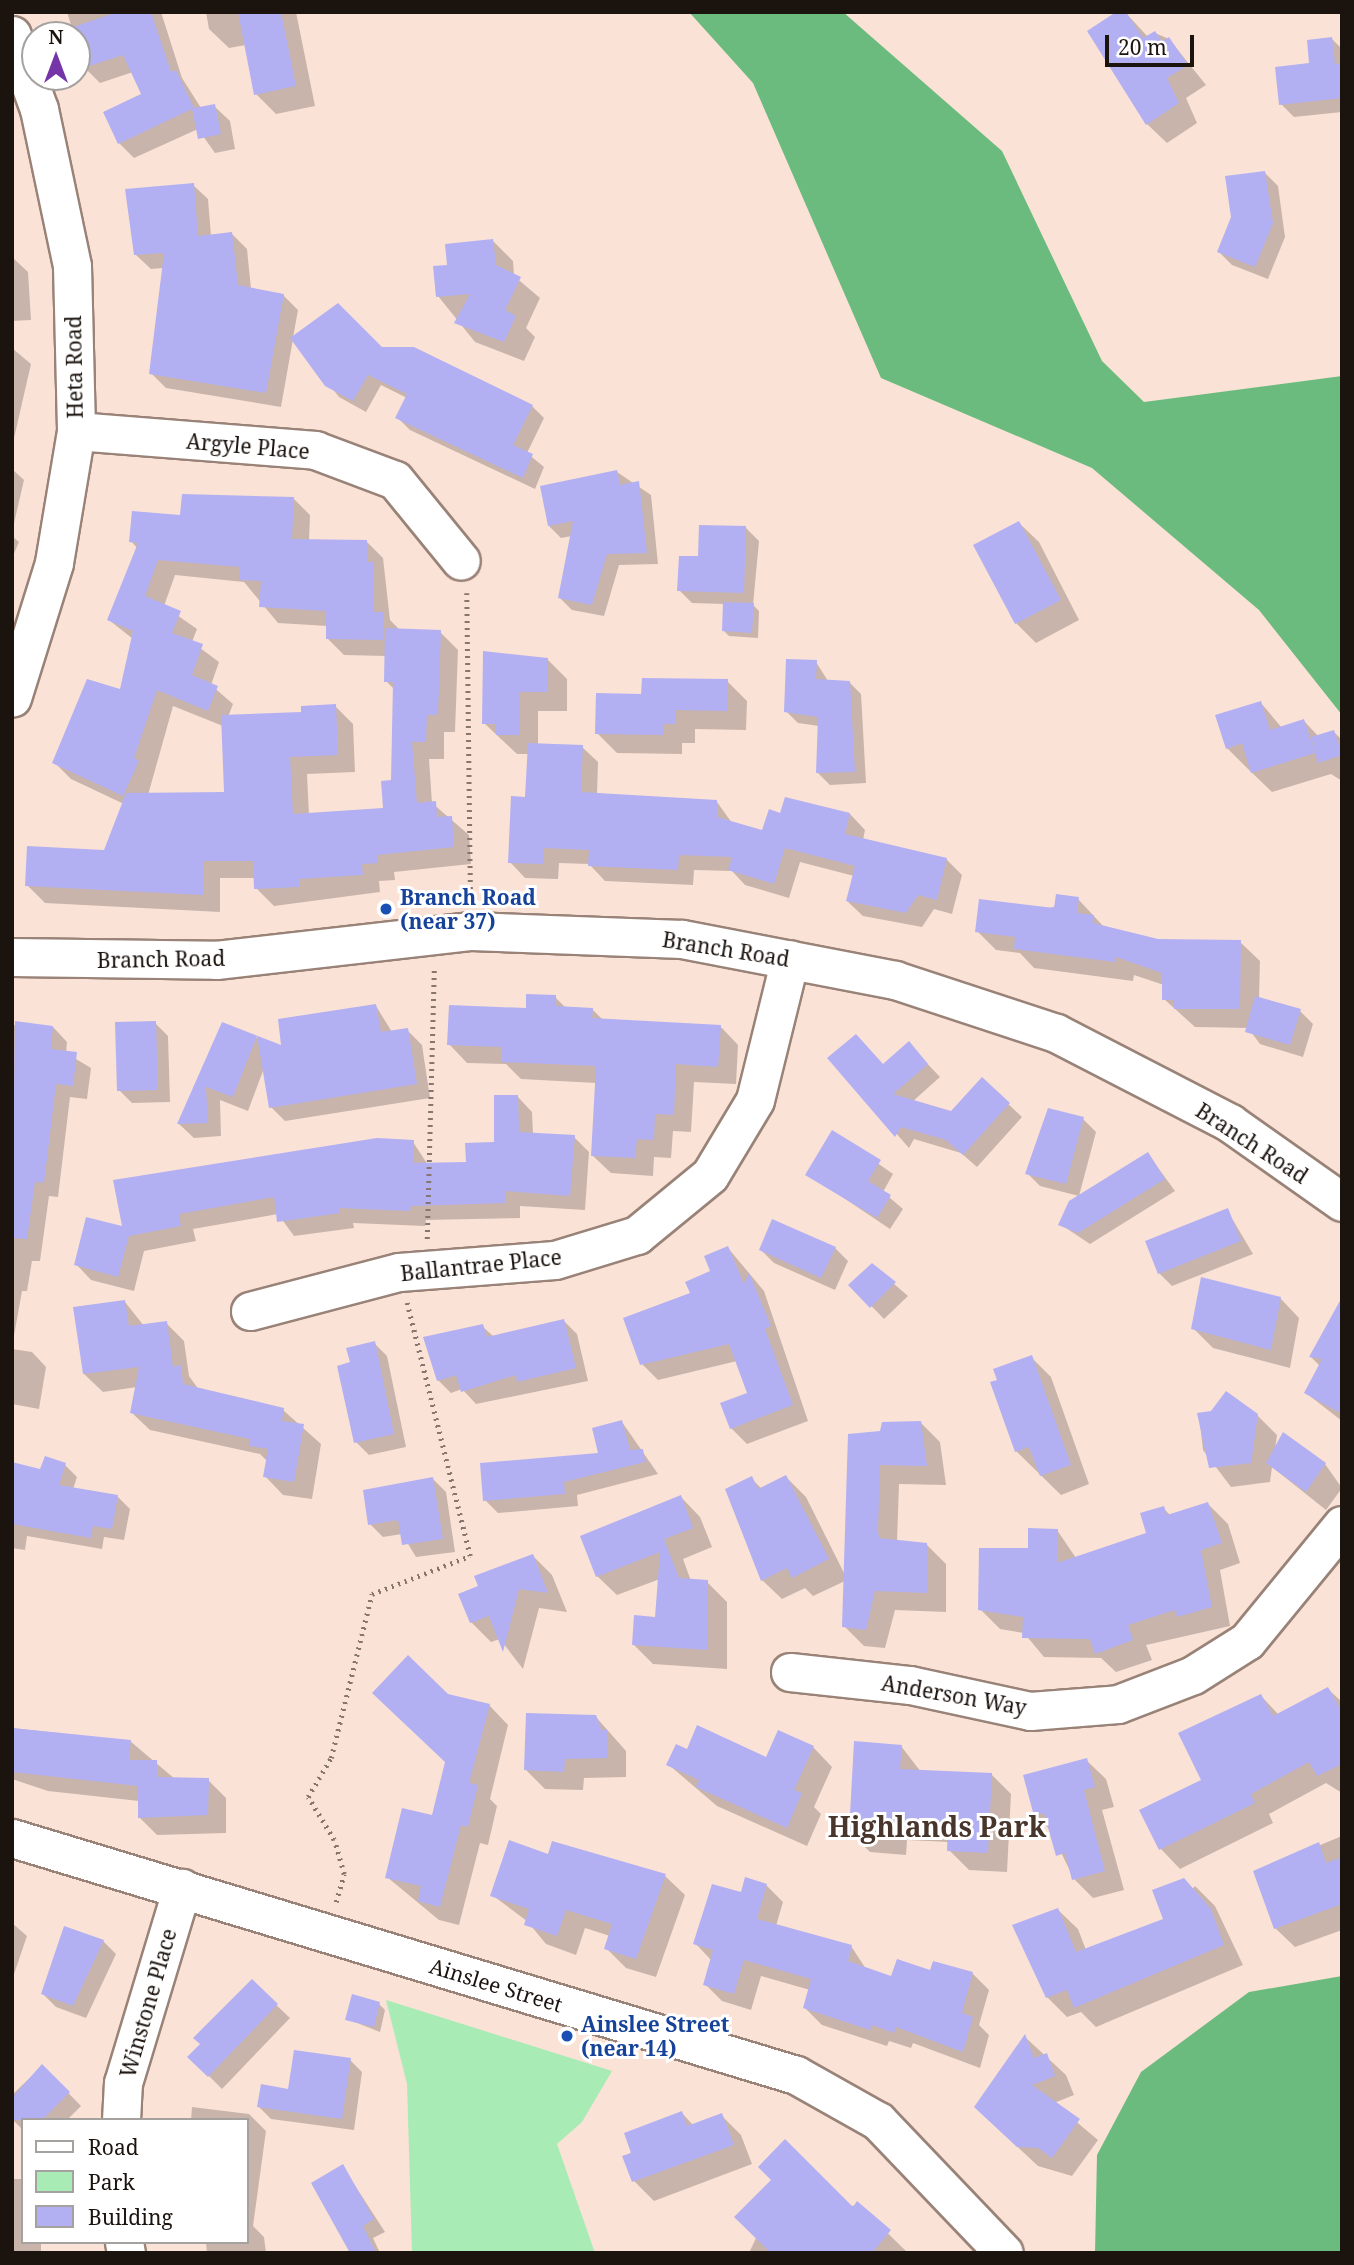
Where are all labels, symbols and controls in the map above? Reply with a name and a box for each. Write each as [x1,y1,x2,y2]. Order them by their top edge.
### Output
north arrow [21,21,91,91]
scale bar [1109,21,1198,65]
text: N [49,24,63,50]
text: 20 m [1118,33,1167,61]
street label: Heta Road [61,315,87,419]
street label: Argyle Place [185,428,311,464]
place label: Branch Road (near 37) [400,884,536,934]
marker: Branch Road (near 37) [378,901,394,917]
street label: Branch Road [661,927,791,971]
street label: Branch Road [97,945,225,973]
street label: Branch Road [1191,1097,1313,1189]
street label: Ballantrae Place [399,1244,563,1286]
street label: Anderson Way [880,1670,1028,1720]
district label: Highlands Park [828,1809,1046,1843]
street label: Winstone Place [115,1925,181,2081]
street label: Ainslee Street [427,1953,565,2017]
place label: Ainslee Street (near 14) [581,2011,729,2061]
marker: Ainslee Street (near 14) [559,2028,575,2044]
legend [21,2118,248,2244]
text: Road [88,2133,139,2161]
text: Park [88,2168,135,2196]
text: Building [88,2203,173,2231]

